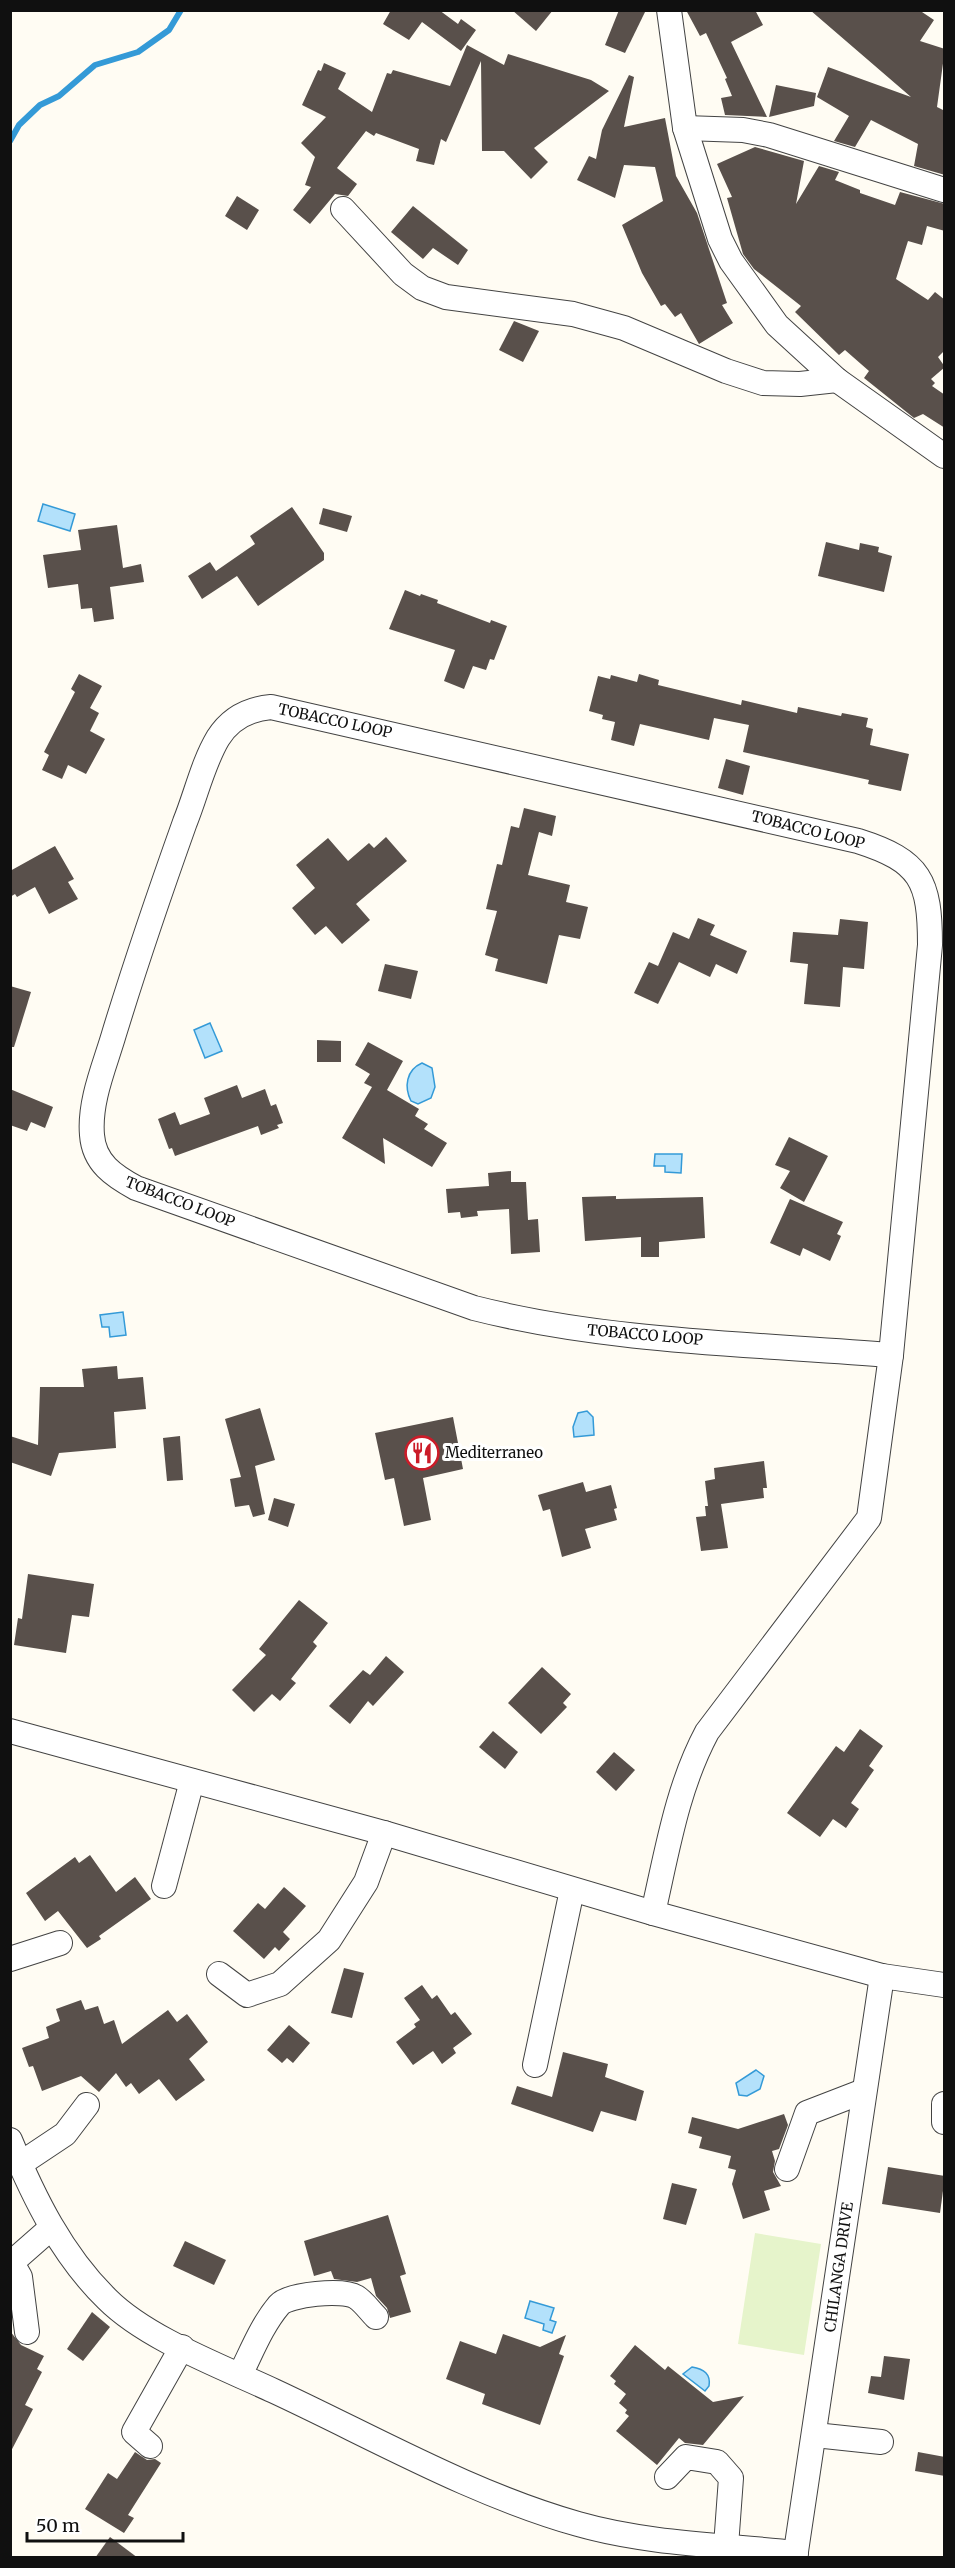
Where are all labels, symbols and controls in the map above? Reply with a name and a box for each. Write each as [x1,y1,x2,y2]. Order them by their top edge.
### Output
street label: TOBACCO LOOP [276,699,394,742]
street label: TOBACCO LOOP [750,806,867,853]
street label: TOBACCO LOOP [123,1172,238,1231]
street label: TOBACCO LOOP [586,1320,704,1349]
restaurant icon: Mediterraneo [404,1435,440,1471]
place label: Mediterraneo [445,1443,543,1462]
street label: CHILANGA DRIVE [820,2200,857,2333]
scale bar [27,2505,183,2543]
text: 50 m [36,2514,80,2537]

